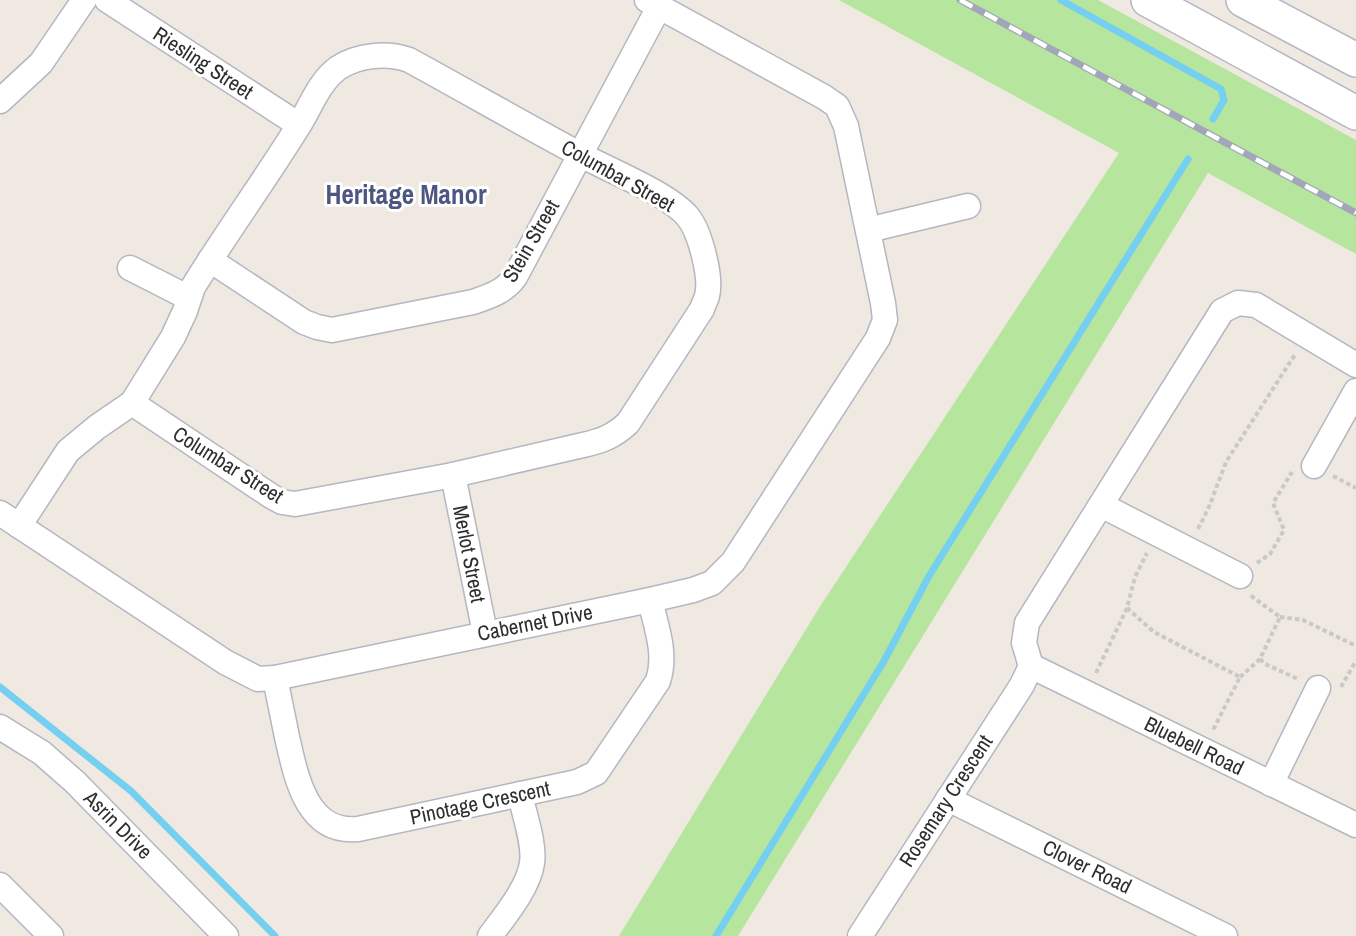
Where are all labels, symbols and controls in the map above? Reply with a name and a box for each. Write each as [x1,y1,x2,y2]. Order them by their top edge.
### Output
street label: Riesling Street [148,19,259,106]
street label: Columbar Street [556,132,680,219]
district label: Heritage Manor [325,176,487,212]
street label: Stein Street [495,194,566,287]
street label: Columbar Street [167,419,289,510]
street label: Merlot Street [446,503,493,605]
street label: Cabernet Drive [475,597,595,648]
street label: Bluebell Road [1140,709,1249,782]
street label: Rosemary Crescent [892,729,999,872]
street label: Pinotage Crescent [407,773,553,832]
street label: Asrin Drive [77,783,159,865]
street label: Clover Road [1038,833,1137,901]

